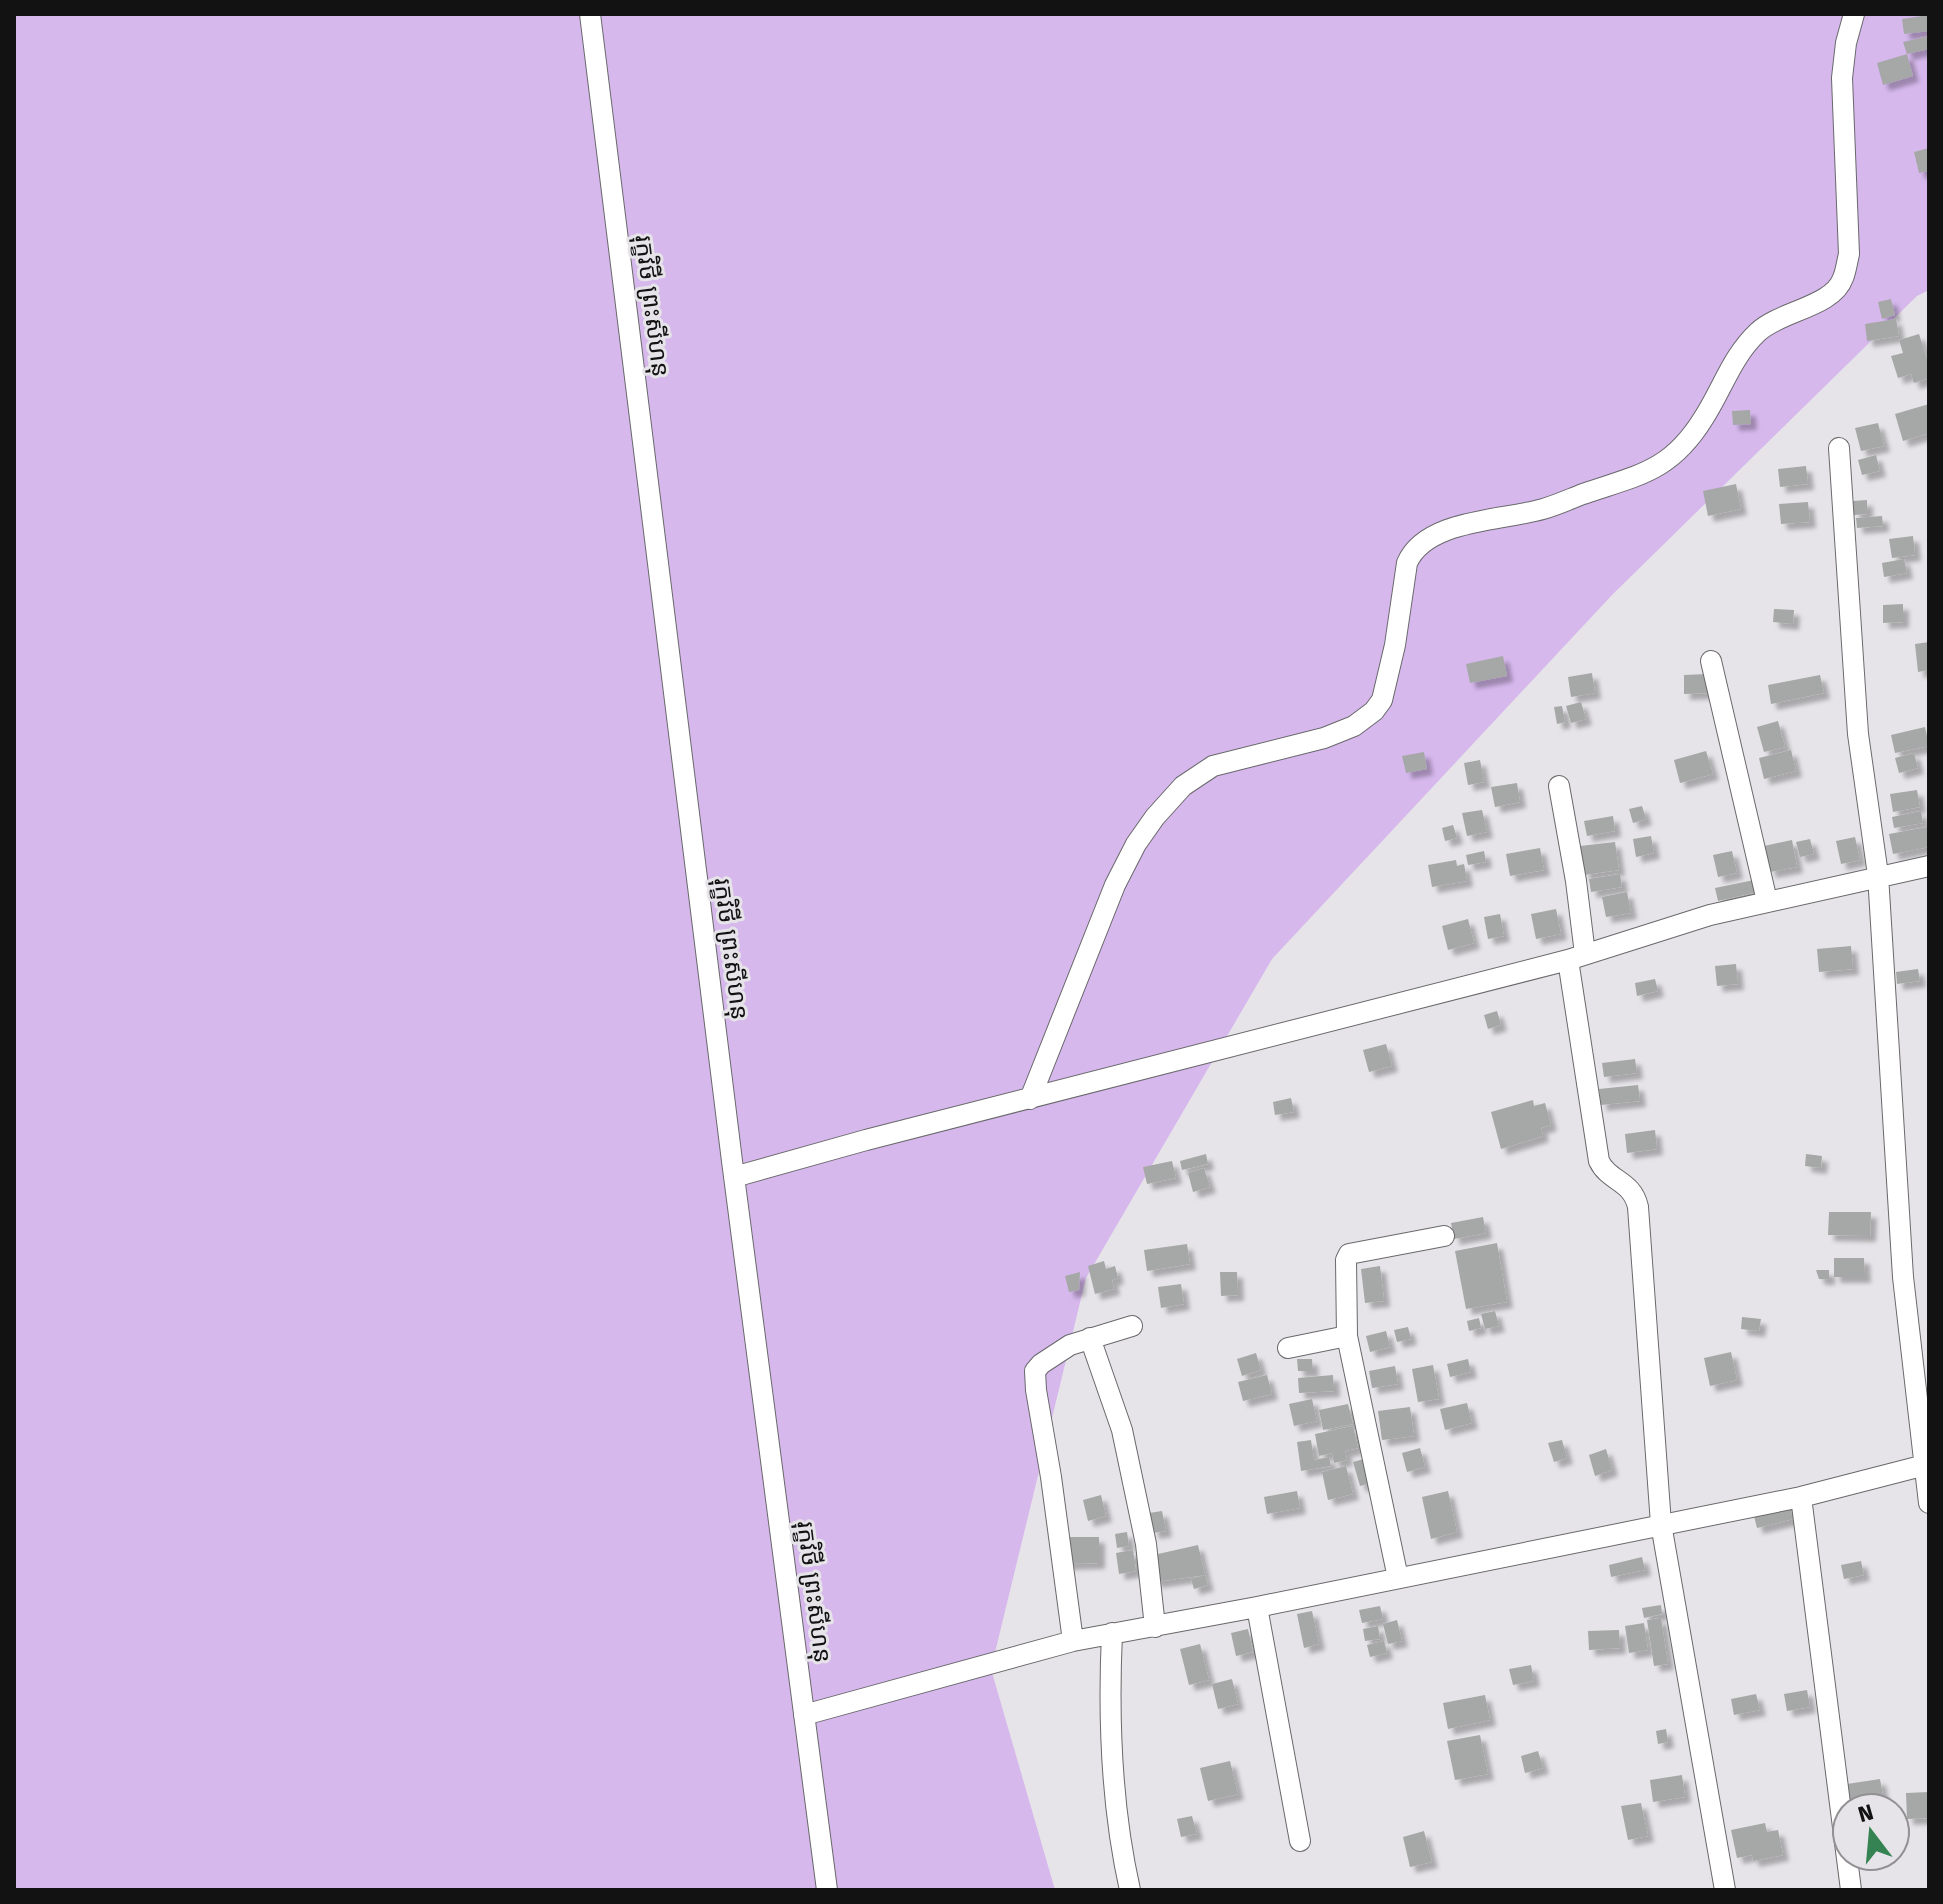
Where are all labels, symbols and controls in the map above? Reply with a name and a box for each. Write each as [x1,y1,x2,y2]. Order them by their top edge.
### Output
street label: រុក្ខវិថី ព្រះសីហនុ [629,233,676,379]
street label: រុក្ខវិថី ព្រះសីហនុ [708,876,755,1022]
street label: រុក្ខវិថី ព្រះសីហនុ [791,1519,838,1665]
north arrow [1831,1792,1911,1872]
text: N [1855,1798,1876,1828]

